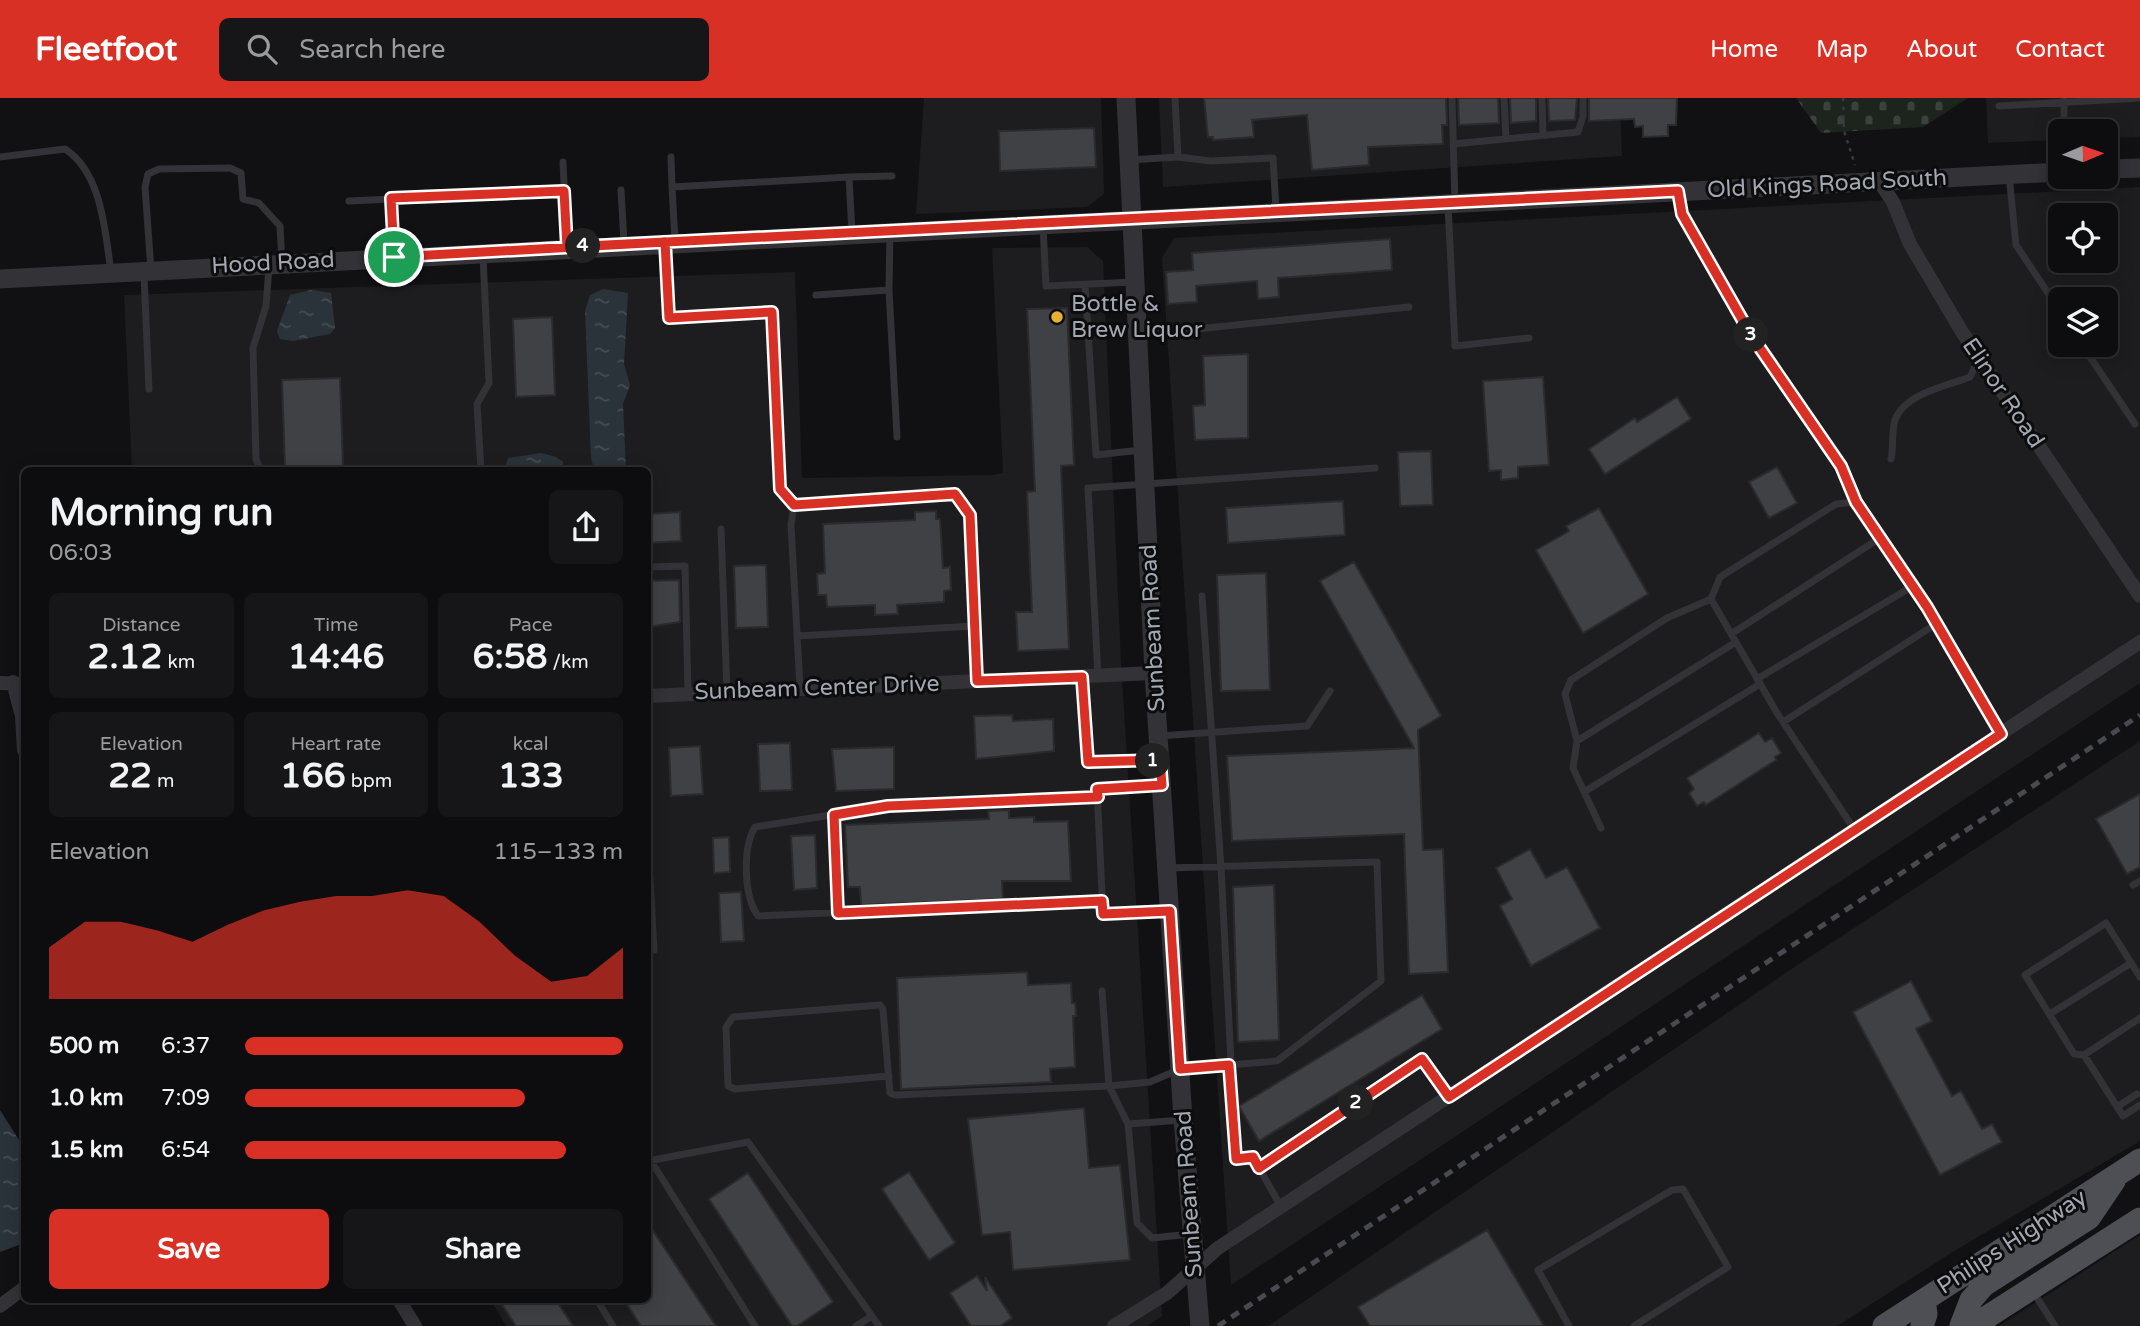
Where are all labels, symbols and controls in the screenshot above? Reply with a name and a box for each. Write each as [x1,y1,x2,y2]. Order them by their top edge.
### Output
search box [219,18,709,81]
text: Fleetfoot [35,30,177,69]
icon: search [243,30,281,68]
text: Search here [299,34,445,65]
text: Home [1710,35,1778,64]
text: Map [1816,35,1868,64]
text: About [1906,35,1977,64]
text: Contact [2015,35,2105,64]
north arrow [2048,119,2118,189]
map controls [2048,119,2118,357]
street label: Old Kings Road South [1706,164,1948,204]
button: locate [2048,203,2118,273]
pin [364,227,424,287]
pin: 4 [566,228,600,264]
text: 4 [577,234,588,256]
icon: arrive [375,238,413,276]
street label: Hood Road [211,246,335,280]
button: layers [2048,287,2118,357]
place label: Bottle & Brew Liquor [1071,290,1203,344]
marker: Bottle & Brew Liquor [1049,309,1065,325]
pin: 3 [1734,317,1768,352]
text: 3 [1745,323,1756,345]
street label: Elinor Road [1956,333,2050,453]
text: Morning run [49,490,273,536]
button: share [549,490,623,564]
text: 06:03 [49,539,113,567]
street label: Sunbeam Road [1135,544,1171,712]
text: Distance [102,614,180,636]
text: Time [314,614,358,636]
text: Pace [509,614,553,636]
text: 2.12 [87,636,162,678]
text: 14:46 [287,636,385,678]
text: 6:58 [473,636,548,678]
text: km [162,651,195,673]
text: /km [548,651,589,673]
street label: Sunbeam Center Drive [694,670,940,706]
text: Elevation [100,733,183,755]
text: Heart rate [291,733,381,755]
text: kcal [513,733,549,755]
pin: 1 [1136,744,1170,778]
text: 1 [1147,749,1158,771]
text: 22 [108,755,152,797]
text: 166 [280,755,346,797]
text: 133 [498,755,564,797]
text: m [152,770,175,792]
text: bpm [346,770,392,792]
text: Elevation [49,838,150,866]
text: 115–133 m [494,838,623,866]
text: 500 m [49,1032,119,1060]
text: 6:37 [161,1032,210,1060]
text: 1.0 km [49,1084,124,1112]
text: 7:09 [161,1084,210,1112]
pin: 2 [1338,1086,1374,1121]
text: 2 [1350,1091,1361,1113]
street label: Sunbeam Road [1169,1110,1209,1278]
text: 1.5 km [49,1136,124,1164]
text: 6:54 [161,1136,210,1164]
street label: Philips Highway [1932,1183,2092,1301]
button: Save [49,1209,329,1289]
button: Share [343,1209,623,1289]

